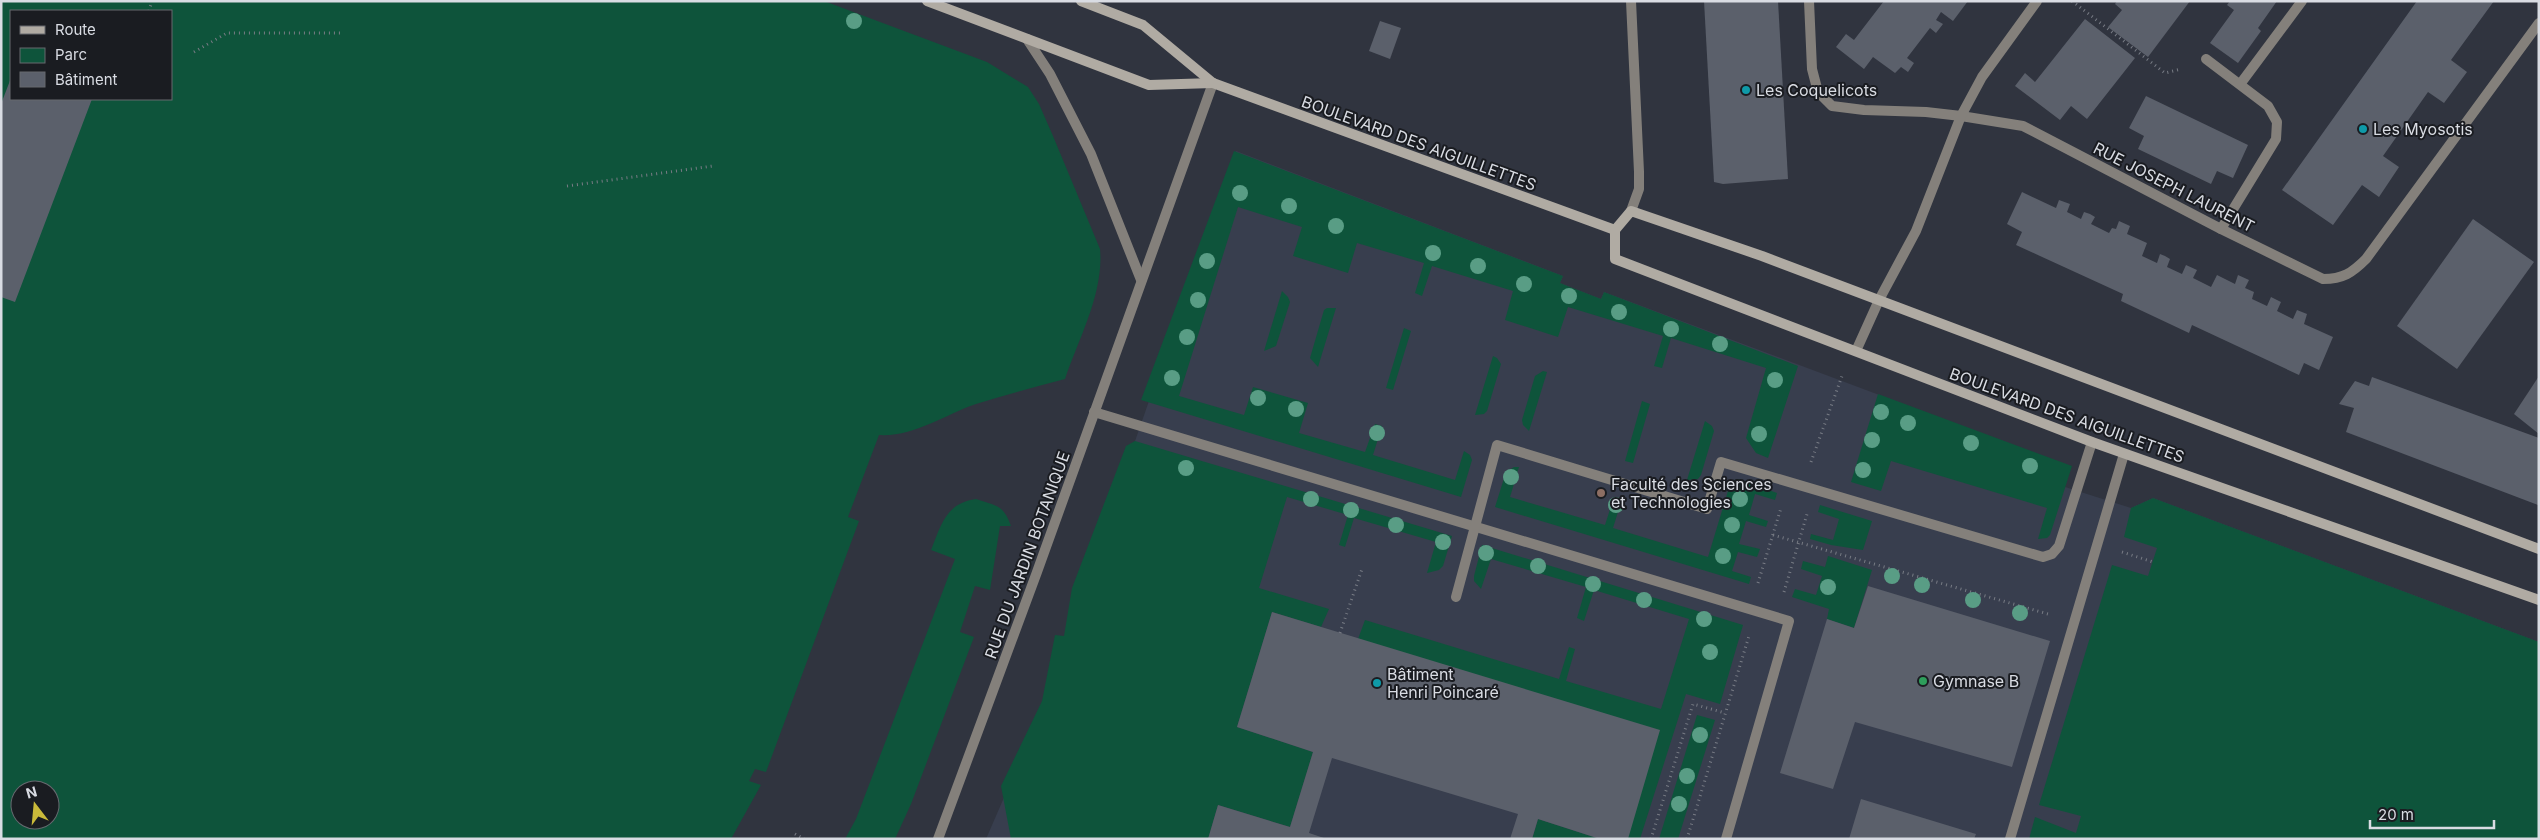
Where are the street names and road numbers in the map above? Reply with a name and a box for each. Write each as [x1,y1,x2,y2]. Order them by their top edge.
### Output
street label: BOULEVARD DES AIGUILLETTES [1299,91,1539,195]
street label: RUE JOSEPH LAURENT [2090,138,2258,236]
street label: BOULEVARD DES AIGUILLETTES [1947,363,2187,467]
street label: RUE DU JARDIN BOTANIQUE [980,449,1074,661]

